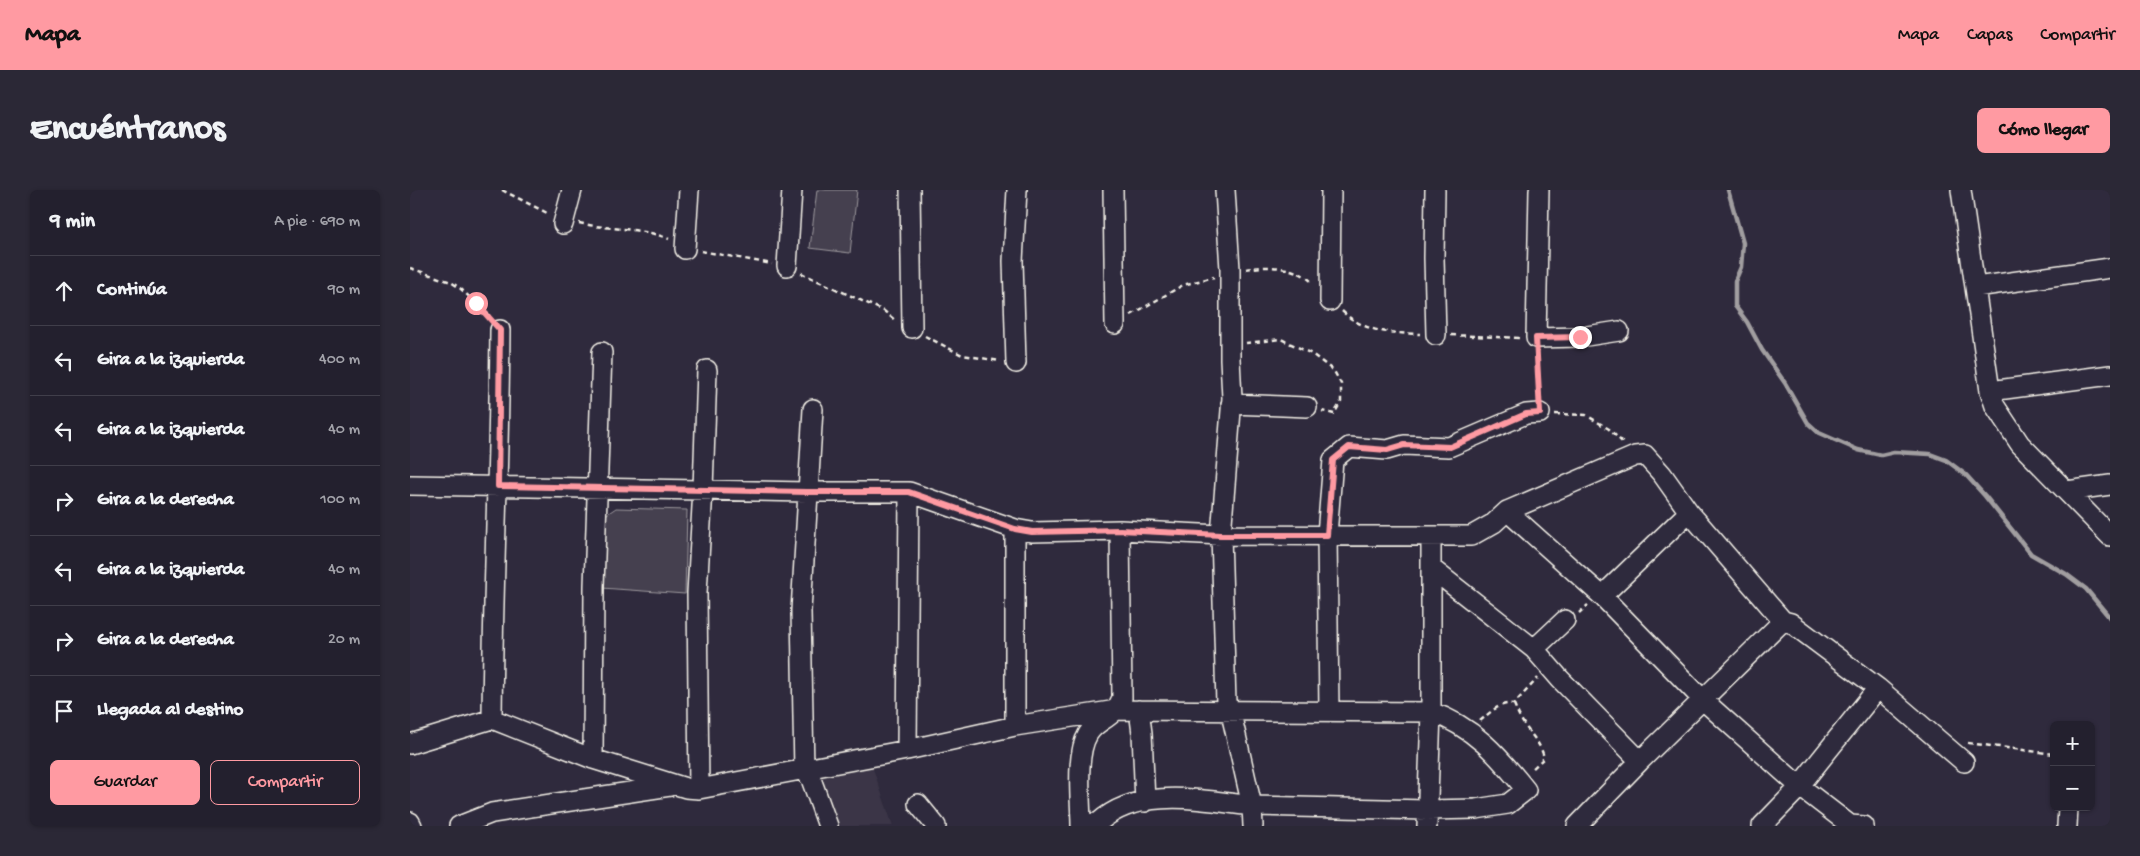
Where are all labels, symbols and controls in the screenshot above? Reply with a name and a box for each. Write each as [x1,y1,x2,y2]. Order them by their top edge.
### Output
text: Mapa [25,21,80,50]
text: Mapa [1898,25,1939,46]
text: Capas [1967,25,2012,46]
text: Compartir [2040,25,2115,46]
button: Cómo llegar [1977,108,2110,153]
text: Encuéntranos [30,110,225,151]
text: 9 min [50,210,95,235]
text: A pie · 690 m [274,213,360,232]
icon: ahead [50,277,78,305]
text: Continúa [97,279,167,302]
text: 90 m [328,281,360,300]
route start [465,292,488,315]
route end [1569,326,1592,349]
icon: left [50,347,78,375]
text: Gira a la izquierda [97,349,244,372]
text: 400 m [319,351,360,370]
icon: left [50,417,78,445]
text: Gira a la izquierda [97,419,244,442]
text: 40 m [328,421,360,440]
icon: right [50,487,78,515]
text: Gira a la derecha [97,489,234,512]
text: 100 m [320,491,360,510]
icon: left [50,557,78,585]
text: Gira a la izquierda [97,559,244,582]
text: 40 m [328,561,360,580]
icon: right [50,627,78,655]
text: Gira a la derecha [97,629,234,652]
text: 20 m [328,631,360,650]
icon: arrive [50,697,78,725]
text: Llegada al destino [97,699,243,722]
map controls [2050,721,2095,811]
button: + [2050,721,2095,766]
button: Guardar [50,760,200,805]
button: Compartir [210,760,360,805]
button: − [2050,766,2095,811]

